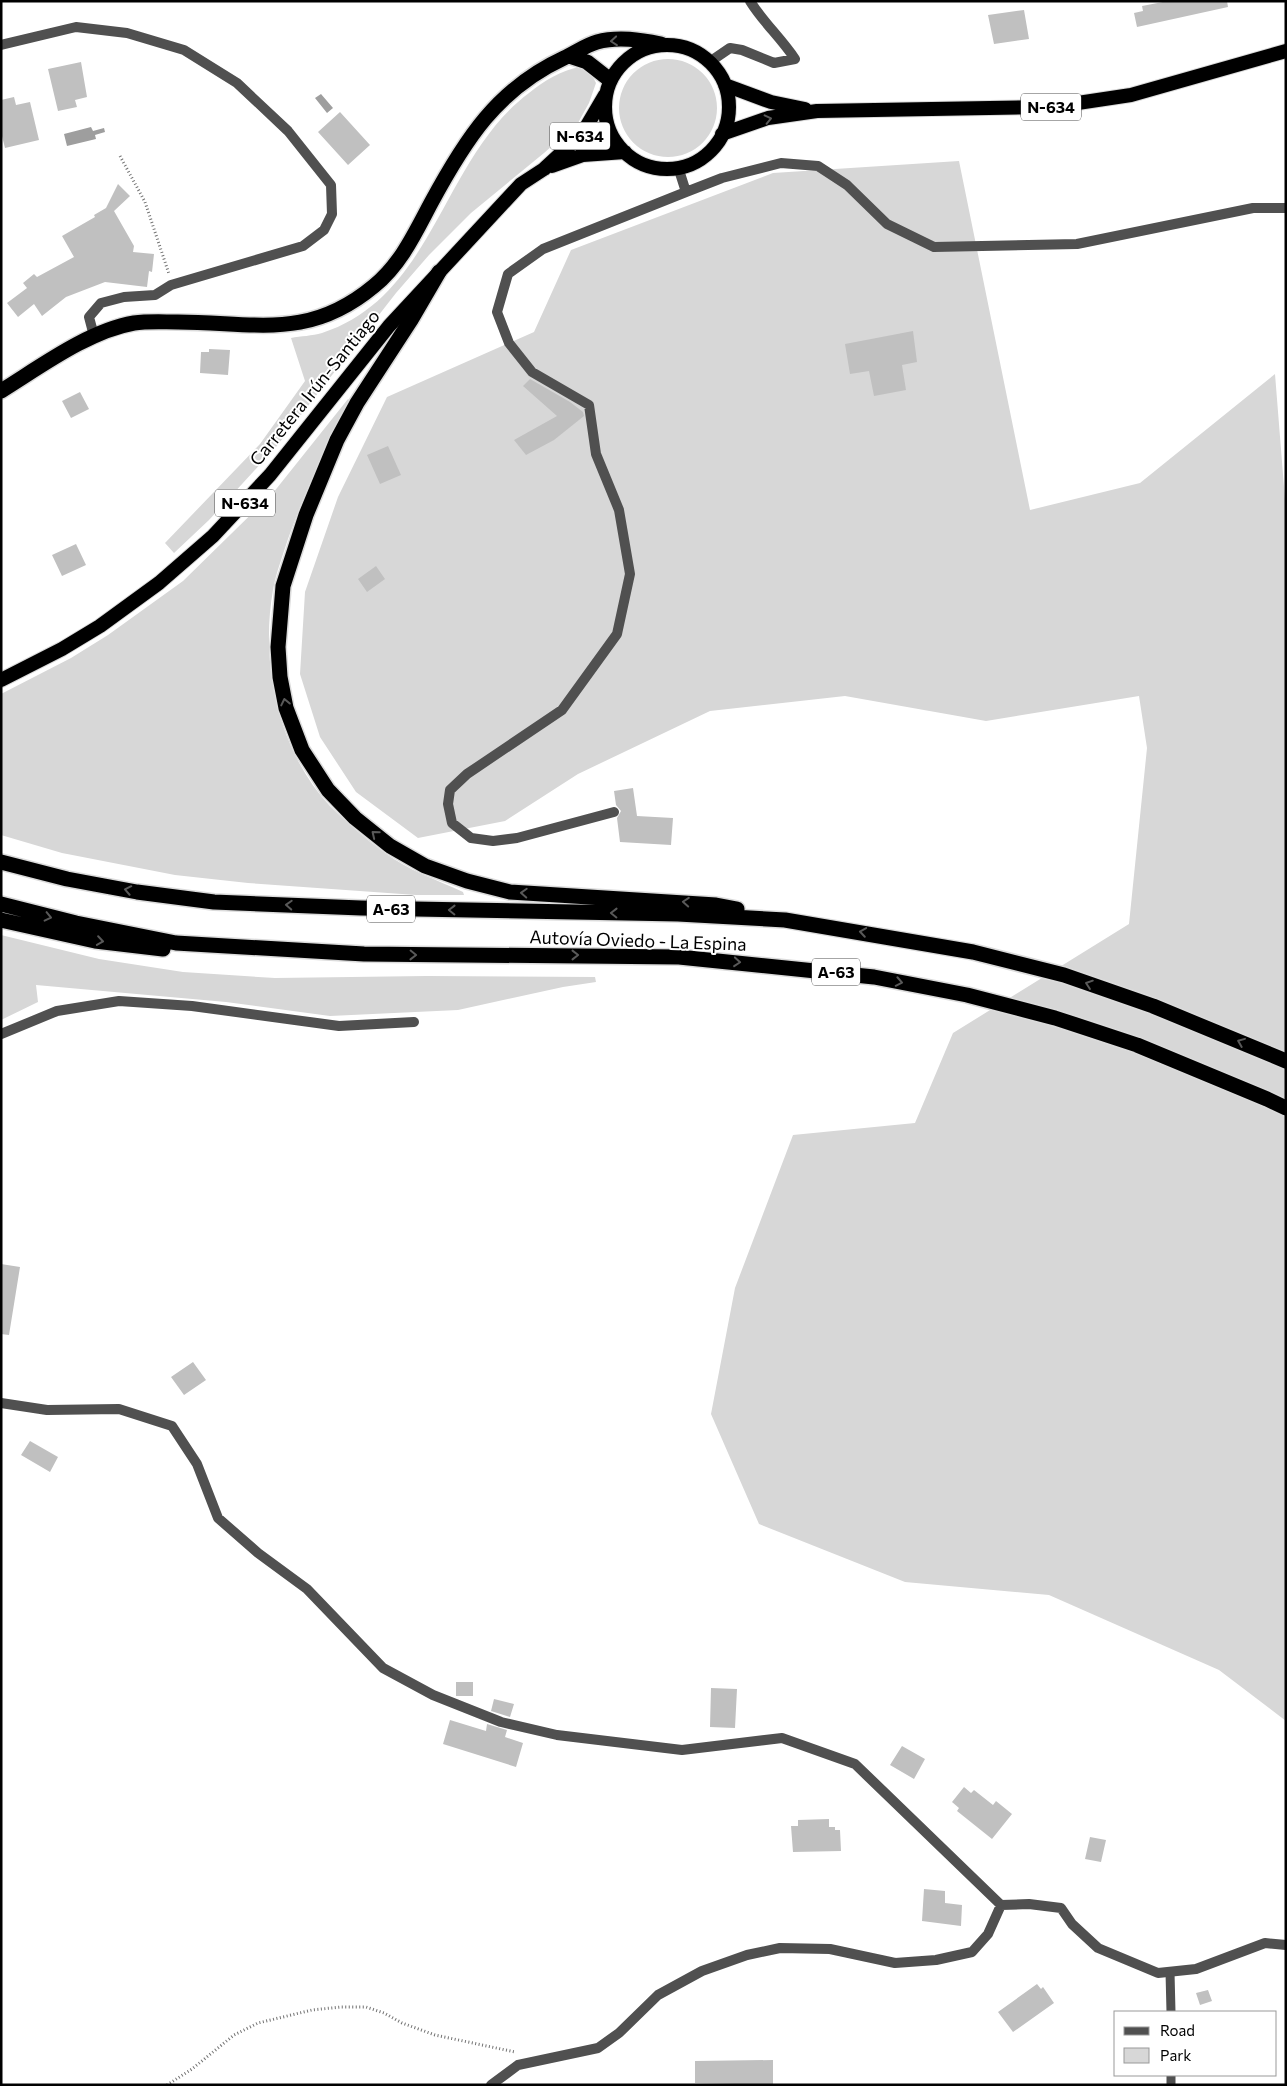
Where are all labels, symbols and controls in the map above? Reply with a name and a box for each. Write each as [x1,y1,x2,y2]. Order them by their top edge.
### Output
one-way arrow [610,35,618,46]
road number: N-634 [1021,94,1081,120]
one-way arrow [764,114,773,125]
road number: N-634 [550,122,610,150]
street label: Carretera Irún-Santiago [245,305,384,470]
road number: N-634 [215,489,275,516]
one-way arrow [281,698,291,707]
one-way arrow [371,830,380,839]
one-way arrow [123,885,132,896]
one-way arrow [519,887,527,898]
road number: A-63 [367,896,415,922]
one-way arrow [681,897,689,908]
one-way arrow [285,900,293,911]
one-way arrow [448,905,456,915]
one-way arrow [610,907,618,918]
one-way arrow [44,911,53,922]
street label: Autovía Oviedo - La Espina [529,925,747,955]
one-way arrow [858,928,867,938]
one-way arrow [96,936,105,946]
one-way arrow [409,950,417,960]
one-way arrow [572,950,579,960]
one-way arrow [734,957,742,968]
road number: A-63 [812,959,860,986]
one-way arrow [894,976,903,986]
one-way arrow [1085,980,1094,990]
one-way arrow [1237,1038,1246,1048]
legend [1114,2011,1277,2076]
text: Road [1160,2021,1195,2039]
text: Park [1160,2046,1191,2064]

